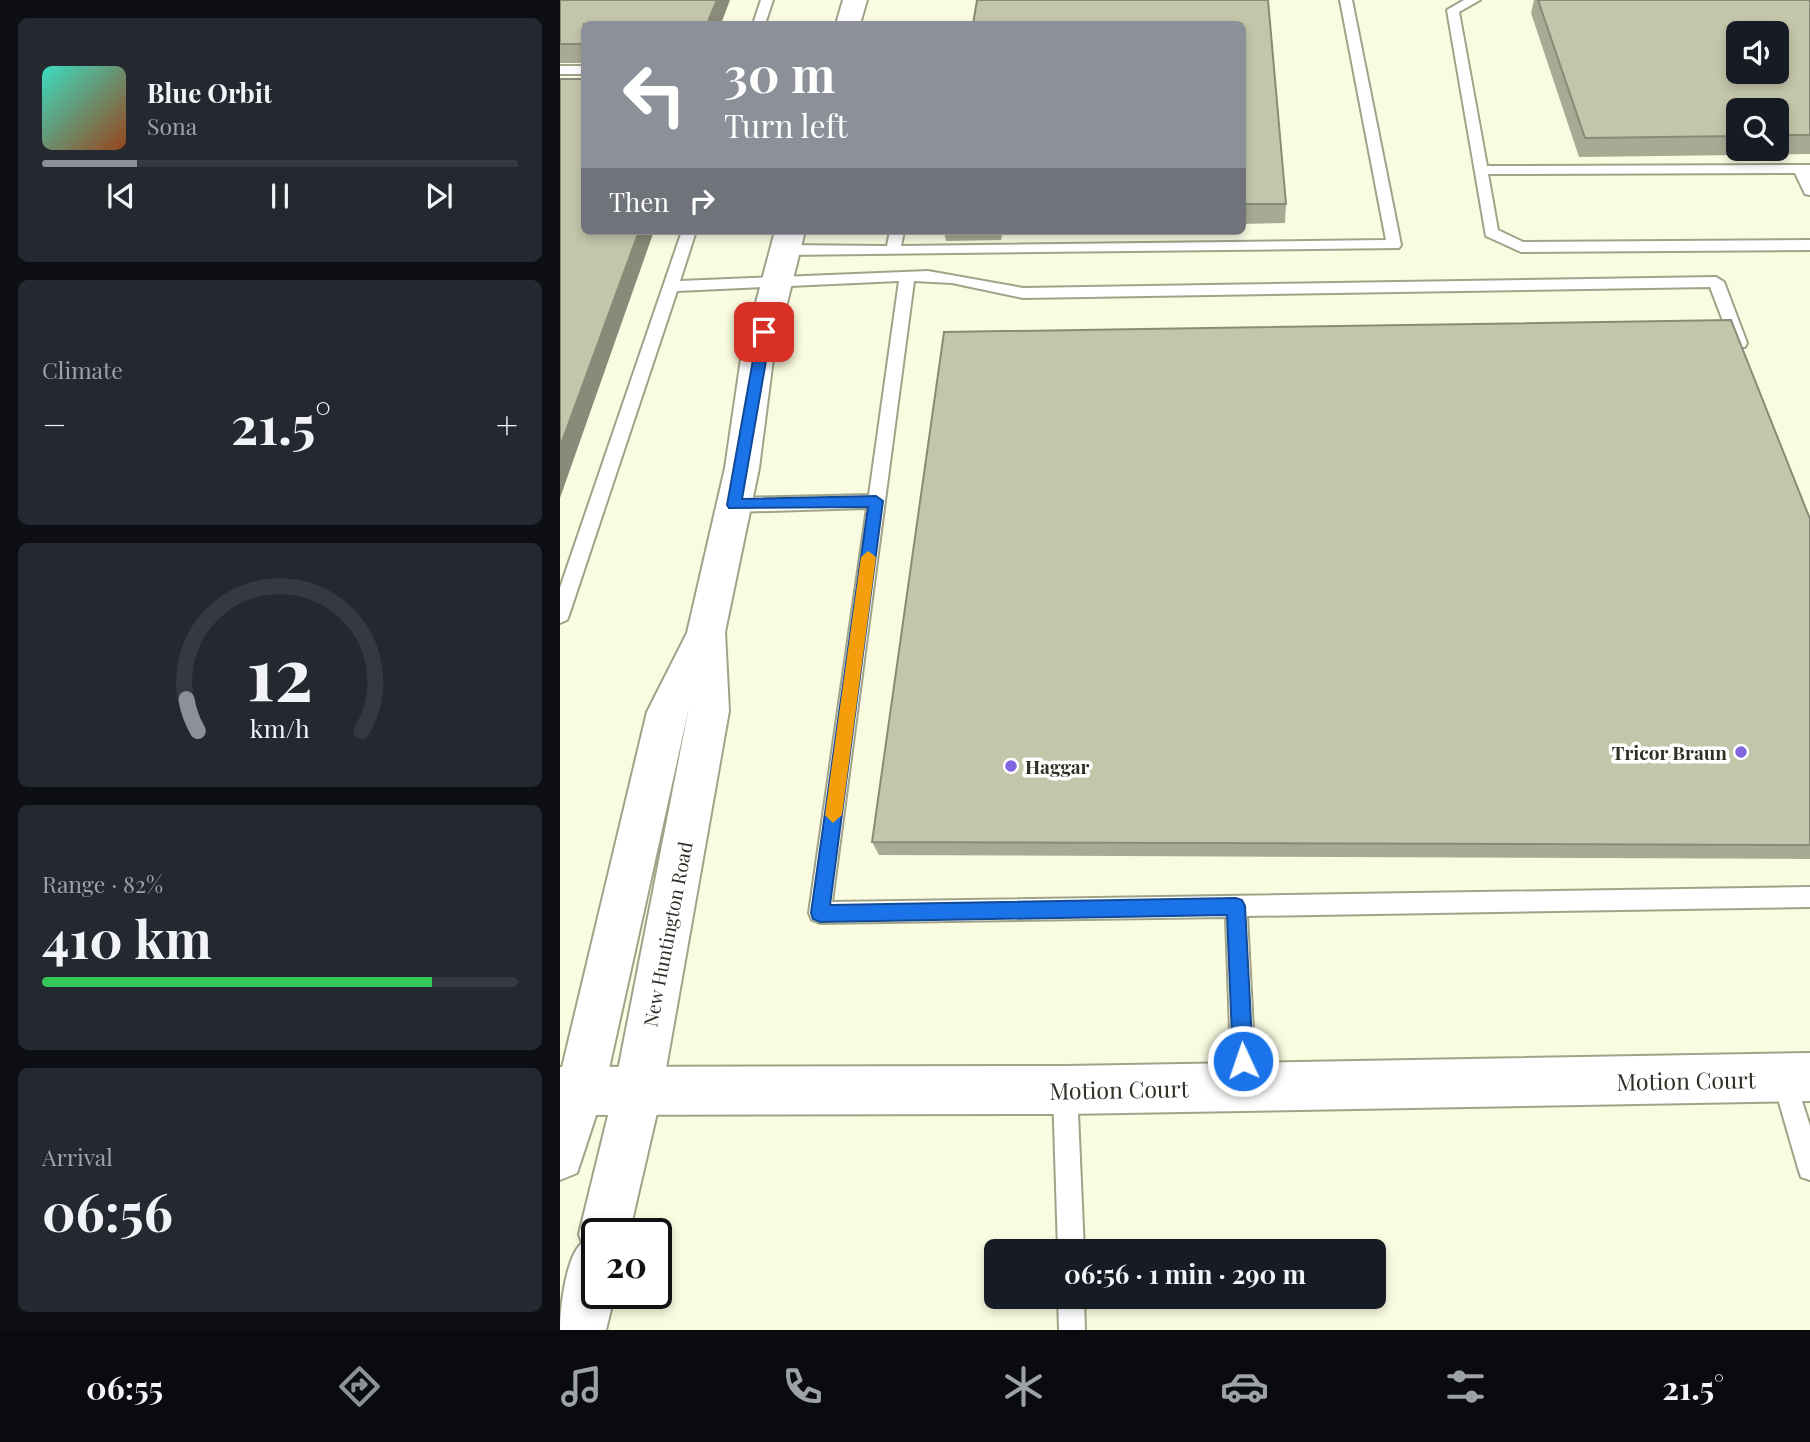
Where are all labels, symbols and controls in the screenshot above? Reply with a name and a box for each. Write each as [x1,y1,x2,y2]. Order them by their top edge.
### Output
map controls [1726,21,1789,161]
button: sound [1726,21,1789,84]
text: 30 m [724,40,835,105]
icon: left [609,49,700,140]
text: Blue Orbit [147,75,272,110]
button: search [1726,98,1789,161]
text: Turn left [724,103,848,146]
text: Sona [147,110,197,141]
icon: previous [102,177,140,215]
icon: pause [261,177,299,215]
icon: next [420,177,458,215]
icon: right [683,182,721,220]
text: Then [609,184,669,219]
pin [734,302,794,362]
icon: arrive [745,313,783,351]
text: Climate [42,354,123,385]
text: 21.5° [231,389,331,458]
text: − [42,398,67,449]
text: + [496,398,518,449]
text: 12 [247,622,313,719]
text: km/h [250,711,310,744]
place label: Tricor Braun [1612,739,1727,765]
marker: Tricor Braun [1733,744,1749,760]
place label: Haggar [1025,753,1090,779]
marker: Haggar [1003,758,1019,774]
street label: New Huntington Road [636,839,698,1029]
text: Range · 82% [42,868,163,899]
text: 410 km [42,903,212,972]
position arrow [1206,1024,1280,1098]
street label: Motion Court [1616,1063,1757,1097]
street label: Motion Court [1049,1072,1190,1106]
text: Arrival [42,1141,113,1172]
text: 06:56 [42,1176,173,1245]
speed limit sign: 20 [581,1218,672,1309]
text: 06:56 · 1 min · 290 m [1064,1256,1306,1291]
icon: directions [335,1362,384,1411]
icon: music [557,1362,606,1411]
icon: phone [778,1362,827,1411]
icon: climate [999,1362,1048,1411]
icon: car [1220,1362,1269,1411]
icon: filters [1441,1362,1490,1411]
text: 06:55 [86,1365,163,1408]
text: 21.5° [1662,1365,1724,1408]

